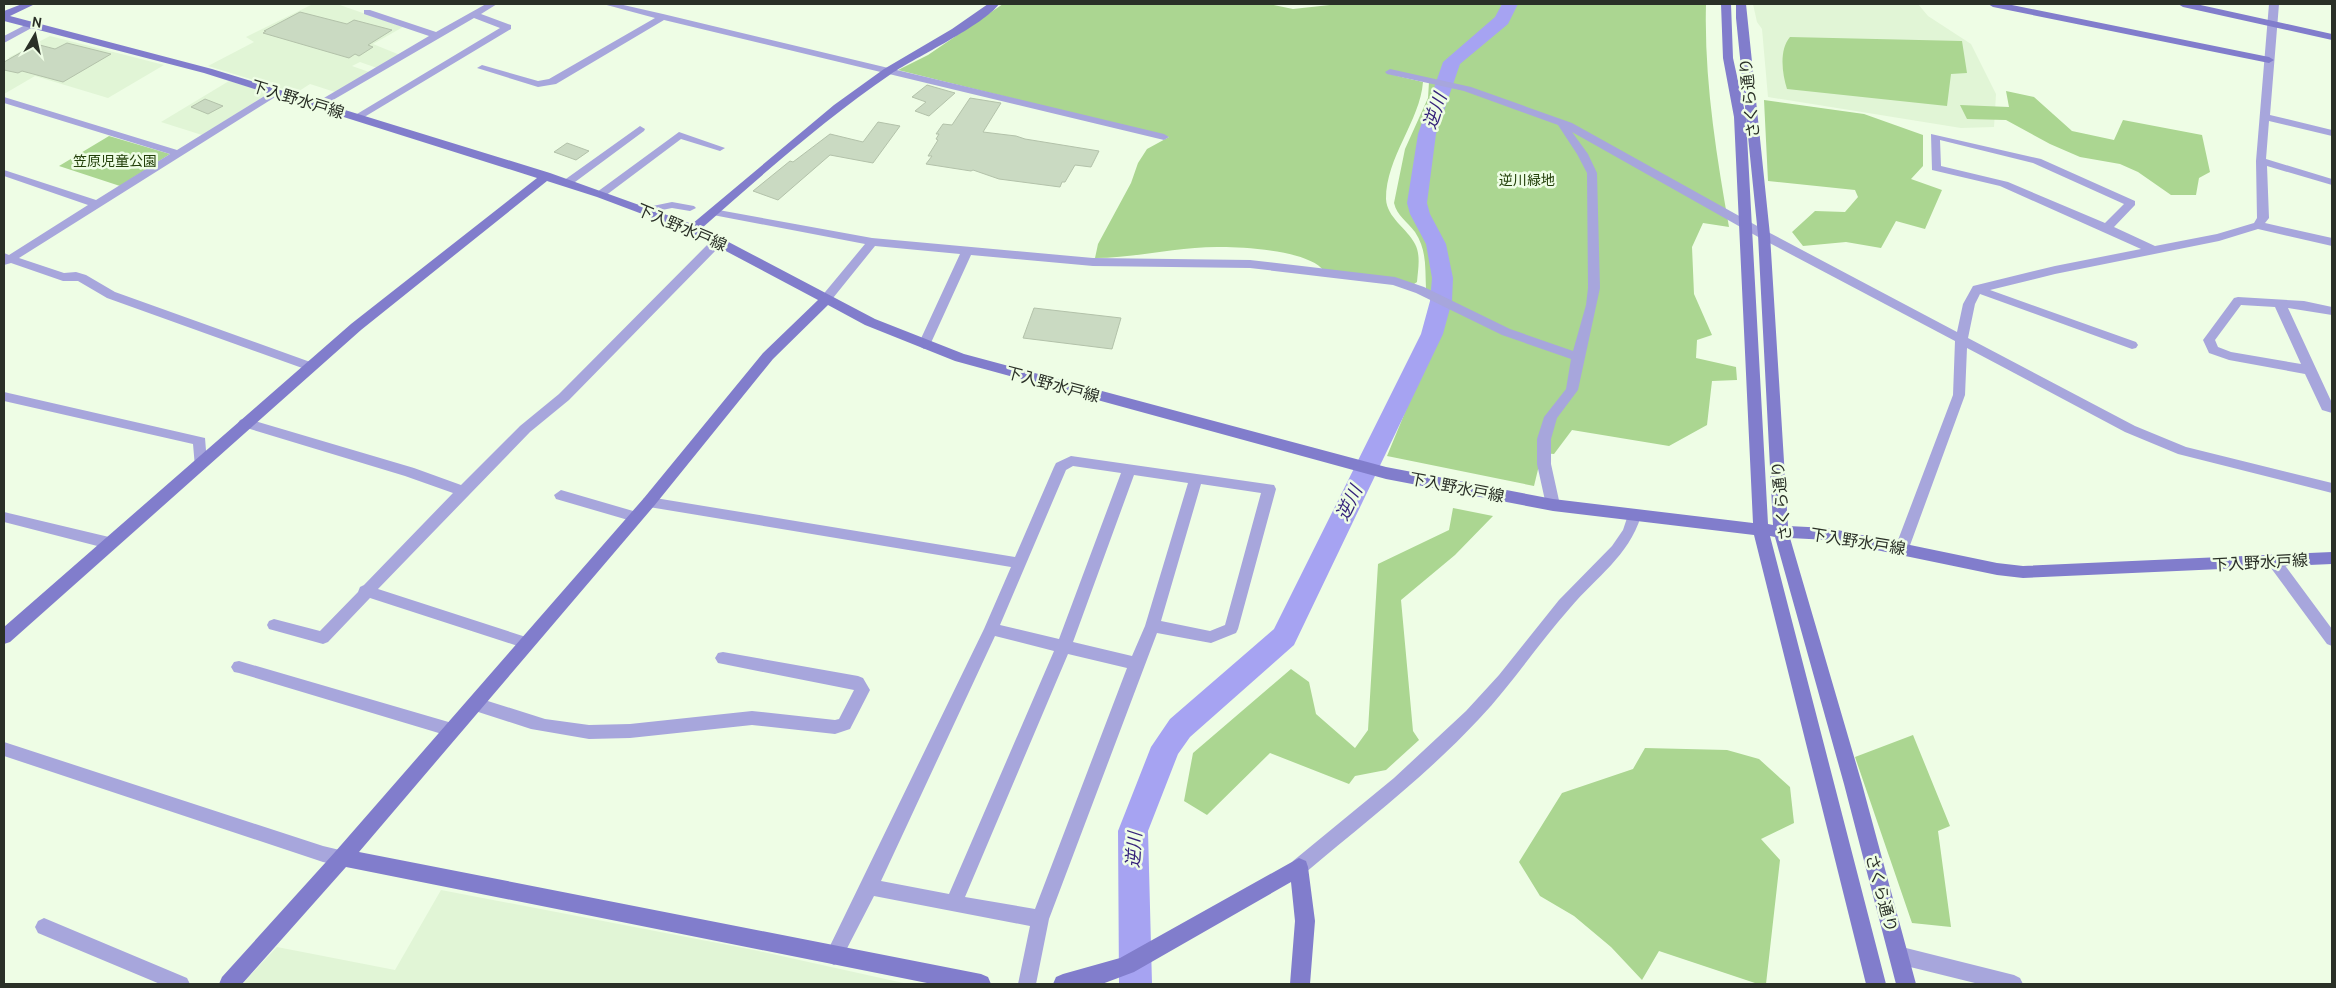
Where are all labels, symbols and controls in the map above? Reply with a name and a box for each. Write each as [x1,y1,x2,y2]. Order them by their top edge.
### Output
north arrow [10,10,60,60]
text: N [31,12,43,32]
street label: さくら通り [1736,57,1763,139]
street label: 下入野水戸線 [249,76,347,123]
water label: 逆川 [1419,89,1452,132]
park label: 笠原児童公園 [73,152,157,170]
park label: 逆川緑地 [1499,171,1555,189]
street label: 下入野水戸線 [634,200,730,255]
street label: 下入野水戸線 [1004,363,1102,406]
street label: さくら通り [1768,460,1795,542]
street label: 下入野水戸線 [1408,469,1506,506]
water label: 逆川 [1331,480,1368,524]
street label: 下入野水戸線 [1809,525,1907,558]
street label: 下入野水戸線 [2212,550,2308,574]
water label: 逆川 [1122,829,1146,869]
street label: さくら通り [1862,852,1901,934]

